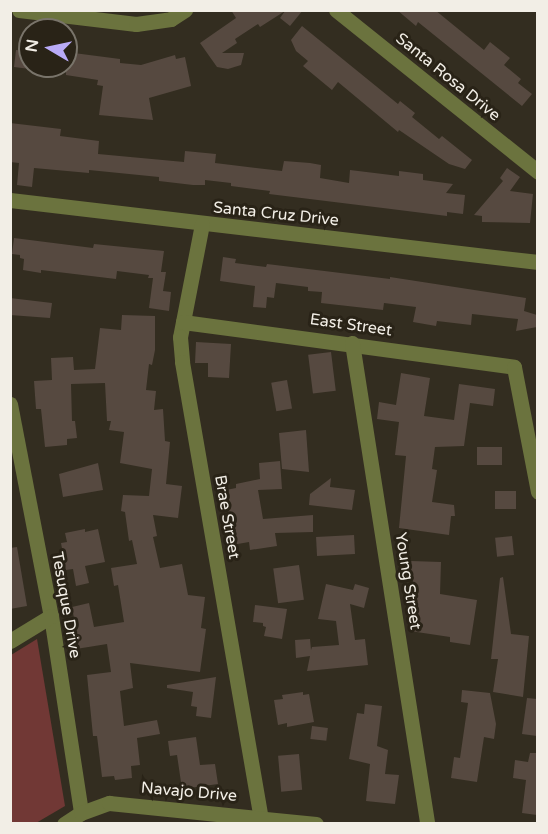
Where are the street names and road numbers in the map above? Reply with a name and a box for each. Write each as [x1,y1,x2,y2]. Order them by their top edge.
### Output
street label: Santa Rosa Drive [392,29,504,125]
street label: Santa Cruz Drive [212,198,340,230]
street label: East Street [309,310,393,340]
street label: Brae Street [210,473,244,561]
street label: Young Street [391,531,425,631]
street label: Tesuque Drive [47,550,85,660]
street label: Navajo Drive [140,778,238,806]

